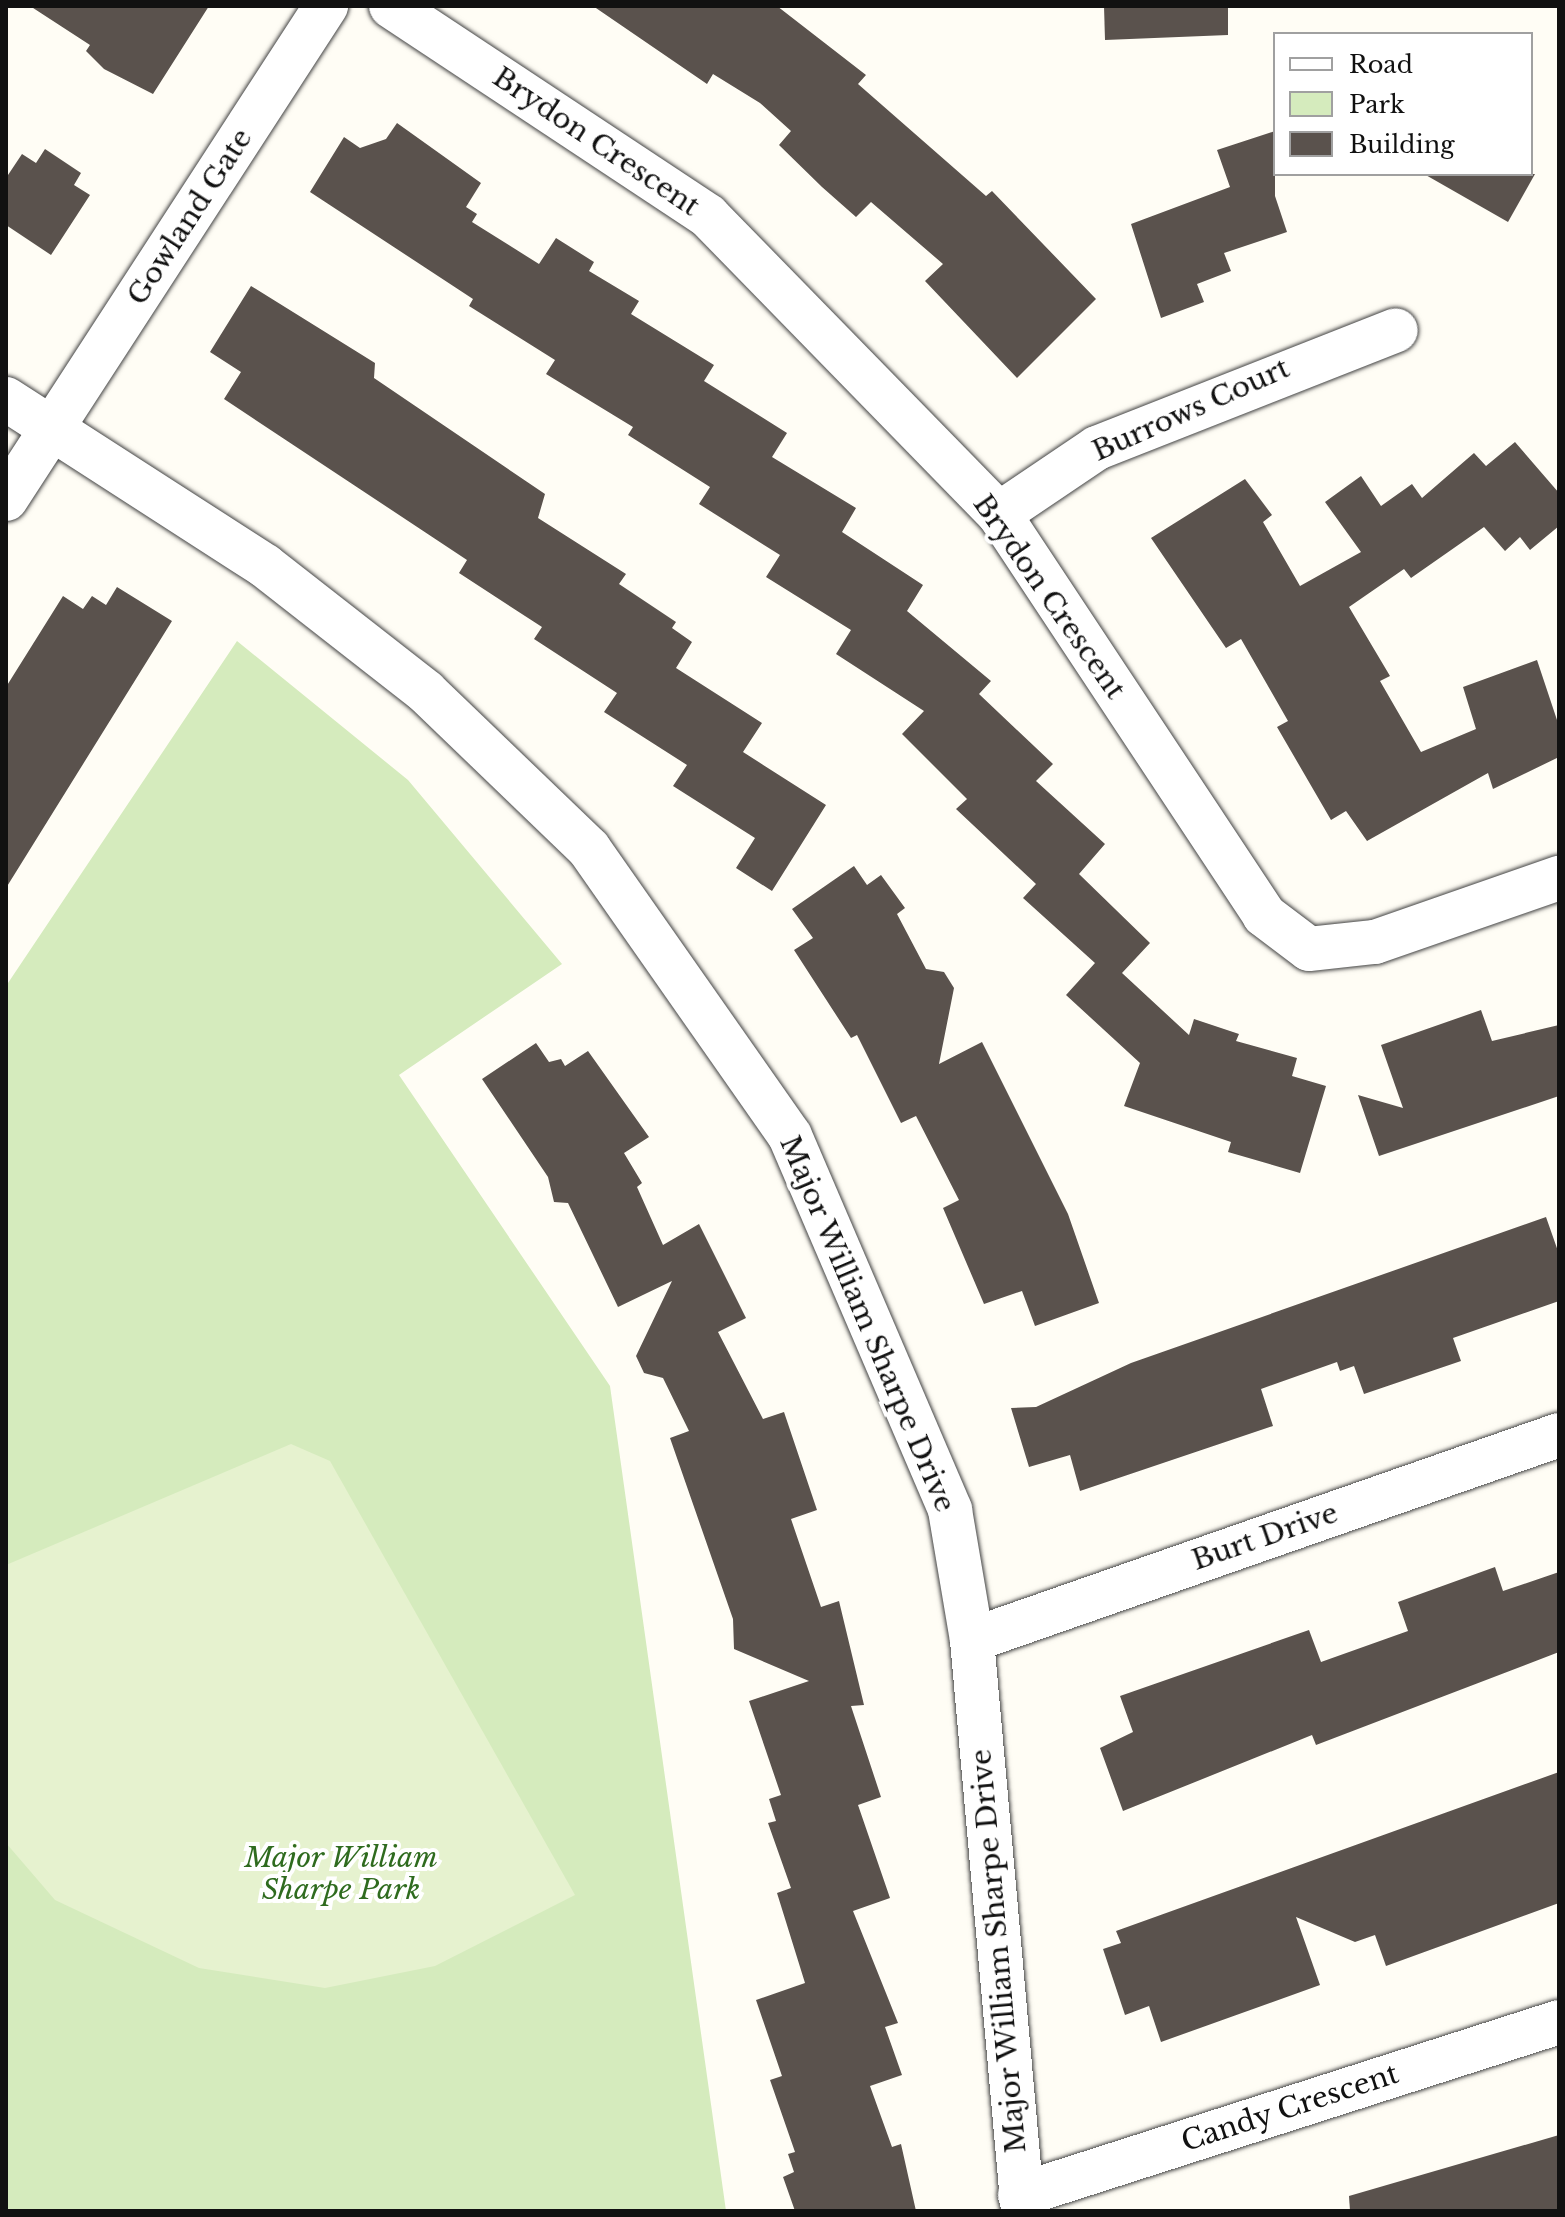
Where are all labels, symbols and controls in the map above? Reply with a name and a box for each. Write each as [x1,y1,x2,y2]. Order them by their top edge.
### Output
legend [1273,32,1533,176]
text: Road [1349,50,1413,79]
street label: Brydon Crescent [486,60,706,224]
text: Park [1349,90,1405,119]
street label: Gowland Gate [121,123,259,311]
text: Building [1349,130,1455,159]
street label: Burrows Court [1087,352,1295,468]
street label: Brydon Crescent [966,488,1132,706]
street label: Major William Sharpe Drive [772,1130,962,1518]
street label: Burt Drive [1188,1496,1342,1578]
street label: Major William Sharpe Drive [965,1747,1033,2155]
park label: Major William Sharpe Park [244,1841,438,1907]
street label: Candy Crescent [1177,2057,1403,2159]

